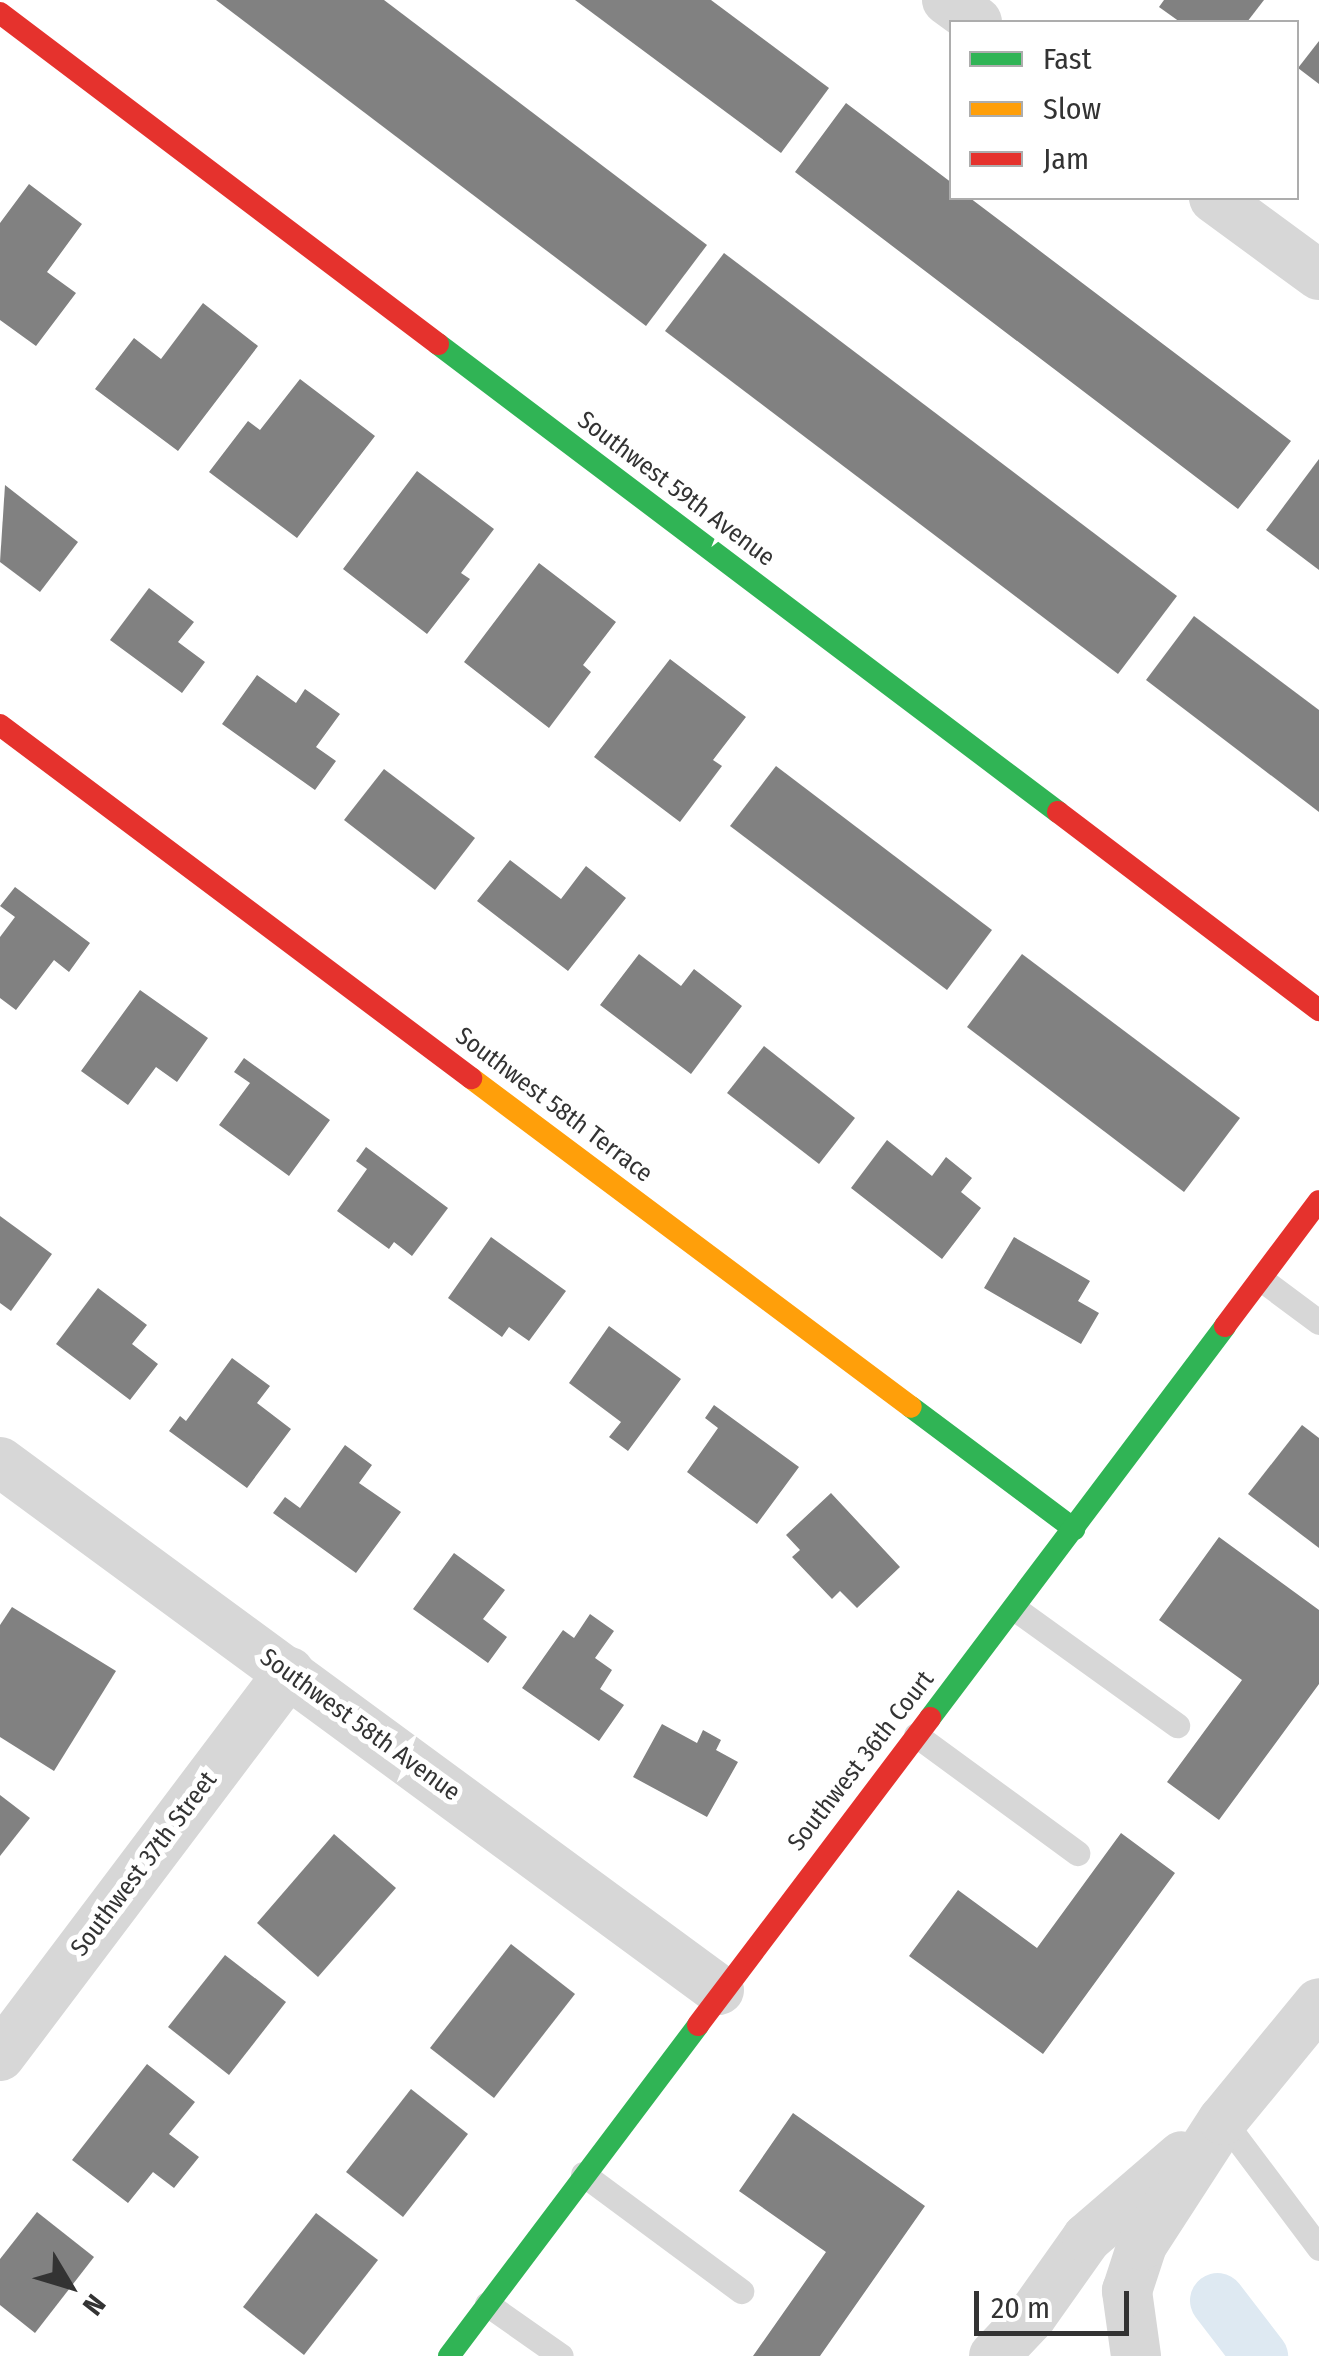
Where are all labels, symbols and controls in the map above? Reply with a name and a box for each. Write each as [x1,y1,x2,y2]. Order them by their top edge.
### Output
legend [949,20,1299,200]
text: Fast [1043,41,1091,77]
text: Slow [1043,91,1101,127]
text: Jam [1043,141,1089,177]
street label: Southwest 59th Avenue [572,405,780,573]
street label: Southwest 58th Terrace [450,1021,658,1189]
street label: Southwest 58th Avenue [254,1642,466,1808]
street label: Southwest 36th Court [782,1665,940,1857]
street label: Southwest 37th Street [65,1766,223,1962]
north arrow [20,2236,120,2336]
scale bar [979,2271,1134,2333]
text: N [76,2288,112,2322]
text: 20 m [991,2290,1050,2326]

